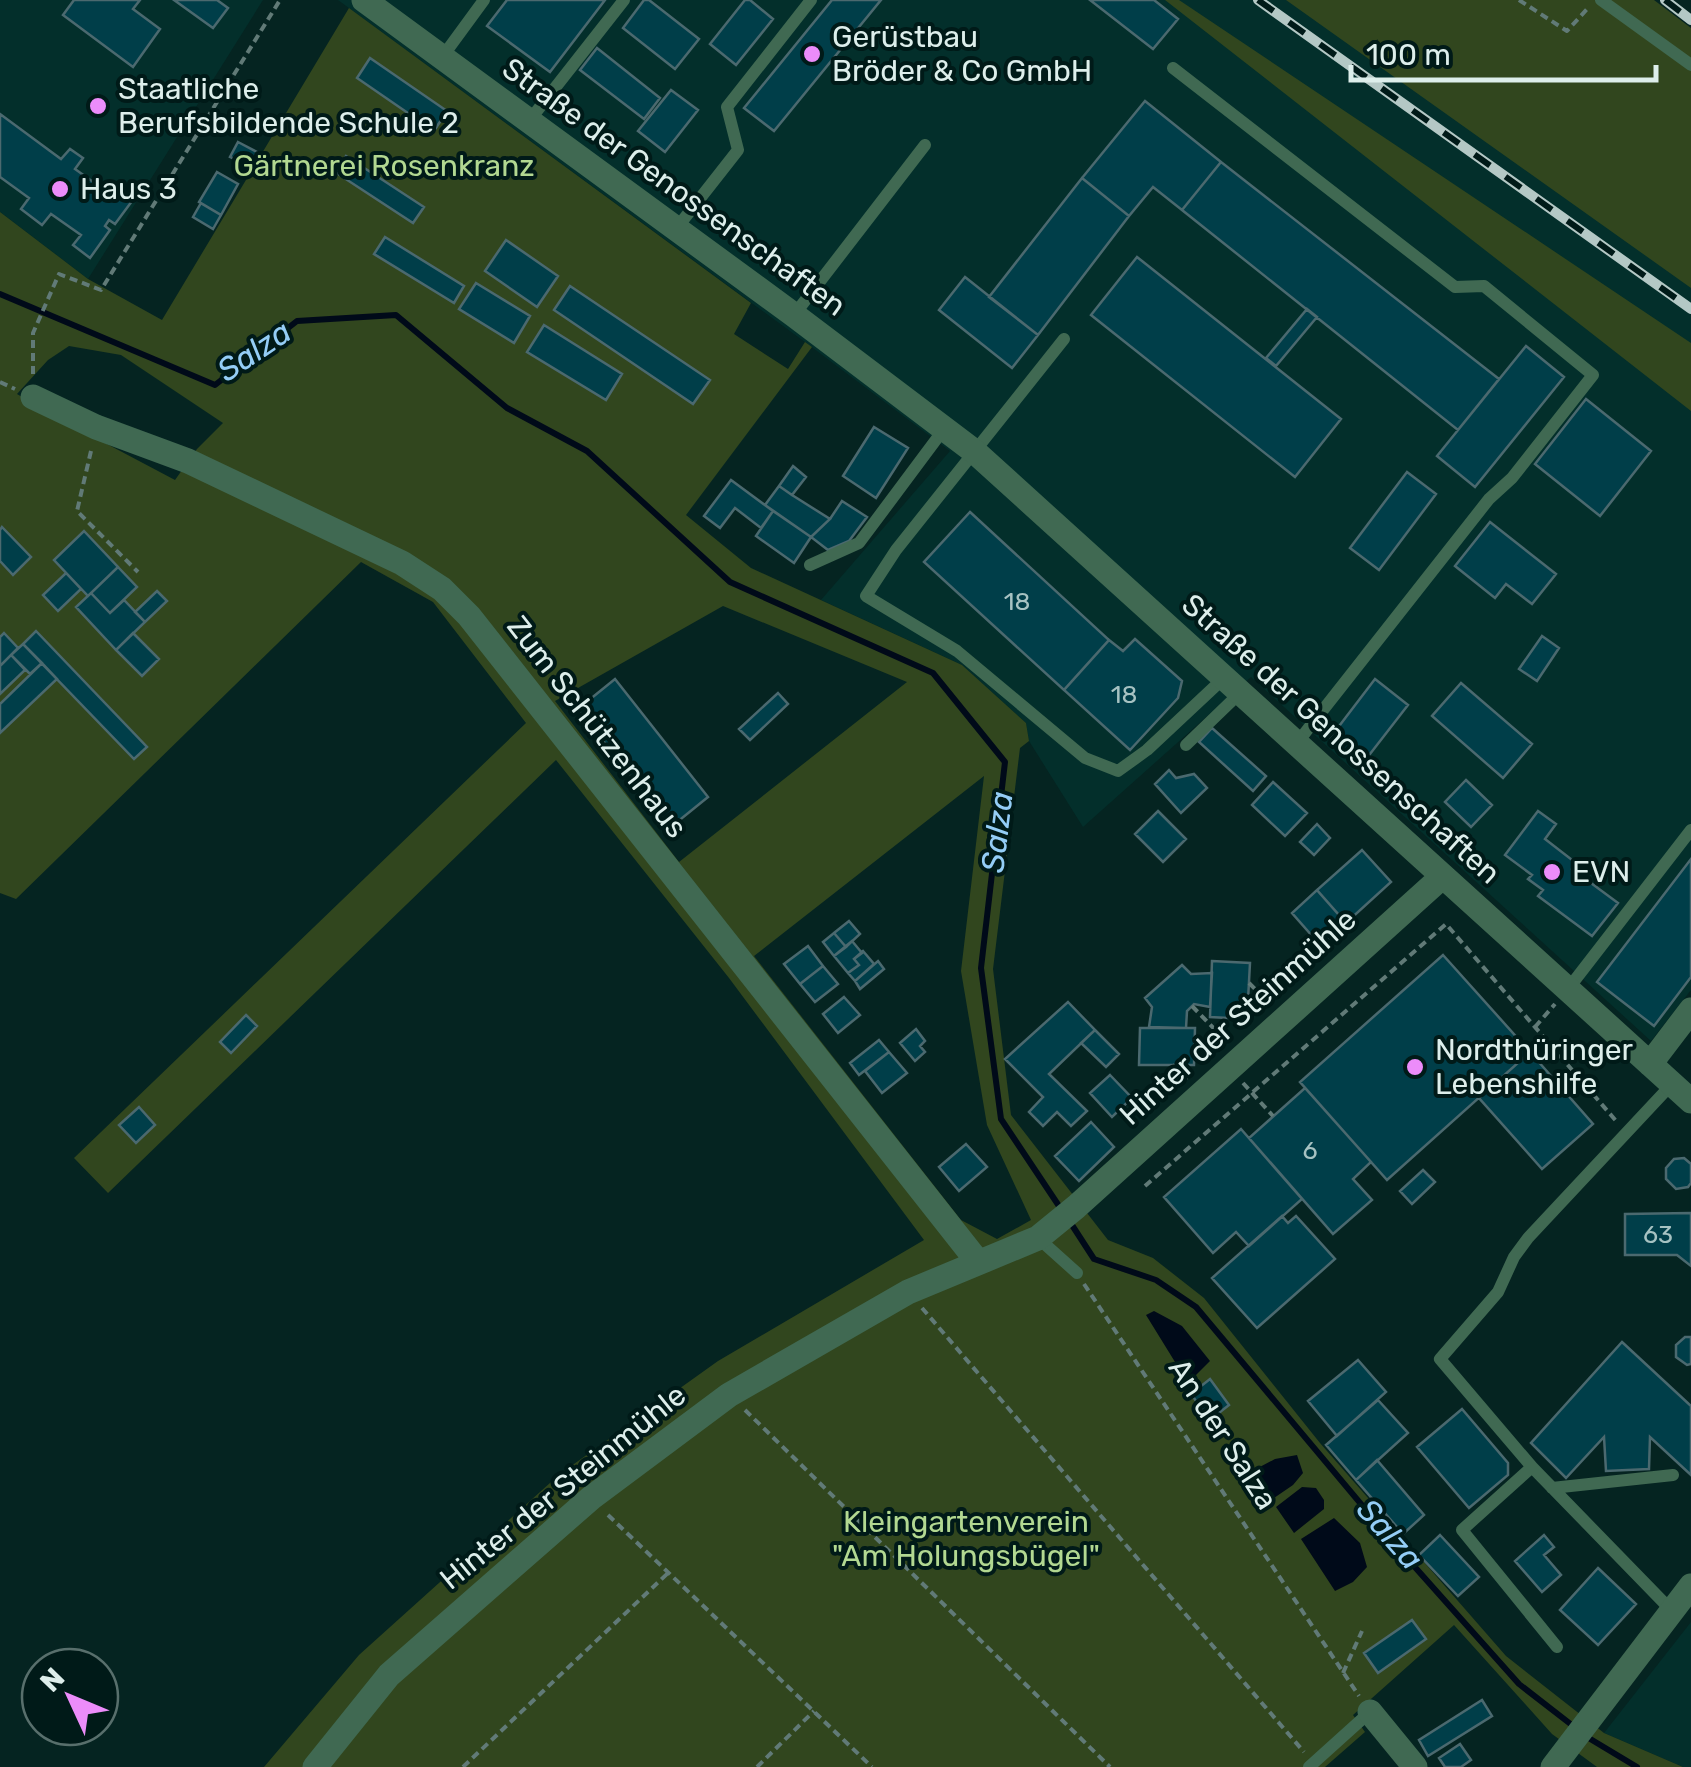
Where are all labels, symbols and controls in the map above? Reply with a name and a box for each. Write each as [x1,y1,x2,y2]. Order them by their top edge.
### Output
place label: Gerüstbau Bröder & Co GmbH [832,19,1092,89]
scale bar [1351,20,1656,82]
text: 100 m [1366,37,1451,73]
marker: Gerüstbau Bröder & Co GmbH [801,43,823,65]
street label: Straße der Genossenschaften [495,50,853,324]
place label: Staatliche Berufsbildende Schule 2 [118,71,459,141]
marker: Staatliche Berufsbildende Schule 2 [87,95,109,117]
park label: Gärtnerei Rosenkranz [233,148,535,184]
place label: Haus 3 [80,171,177,207]
marker: Haus 3 [49,178,71,200]
water label: Salza [210,313,298,389]
house number: 18 [1004,587,1030,616]
street label: Straße der Genossenschaften [1175,587,1507,891]
street label: Zum Schützenhaus [499,609,695,845]
house number: 18 [1111,680,1137,709]
water label: Salza [973,789,1021,875]
place label: EVN [1572,854,1630,890]
marker: EVN [1541,861,1563,883]
street label: Hinter der Steinmühle [1112,901,1364,1133]
place label: Nordthüringer Lebenshilfe [1435,1032,1634,1102]
marker: Nordthüringer Lebenshilfe [1404,1056,1426,1078]
house number: 6 [1302,1136,1318,1165]
house number: 63 [1643,1220,1673,1249]
street label: An der Salza [1161,1352,1285,1516]
street label: Hinter der Steinmühle [433,1377,693,1597]
water label: Salza [1349,1491,1431,1577]
park label: Kleingartenverein "Am Holungsbügel" [832,1504,1100,1574]
north arrow [20,1647,120,1747]
text: N [34,1661,71,1699]

